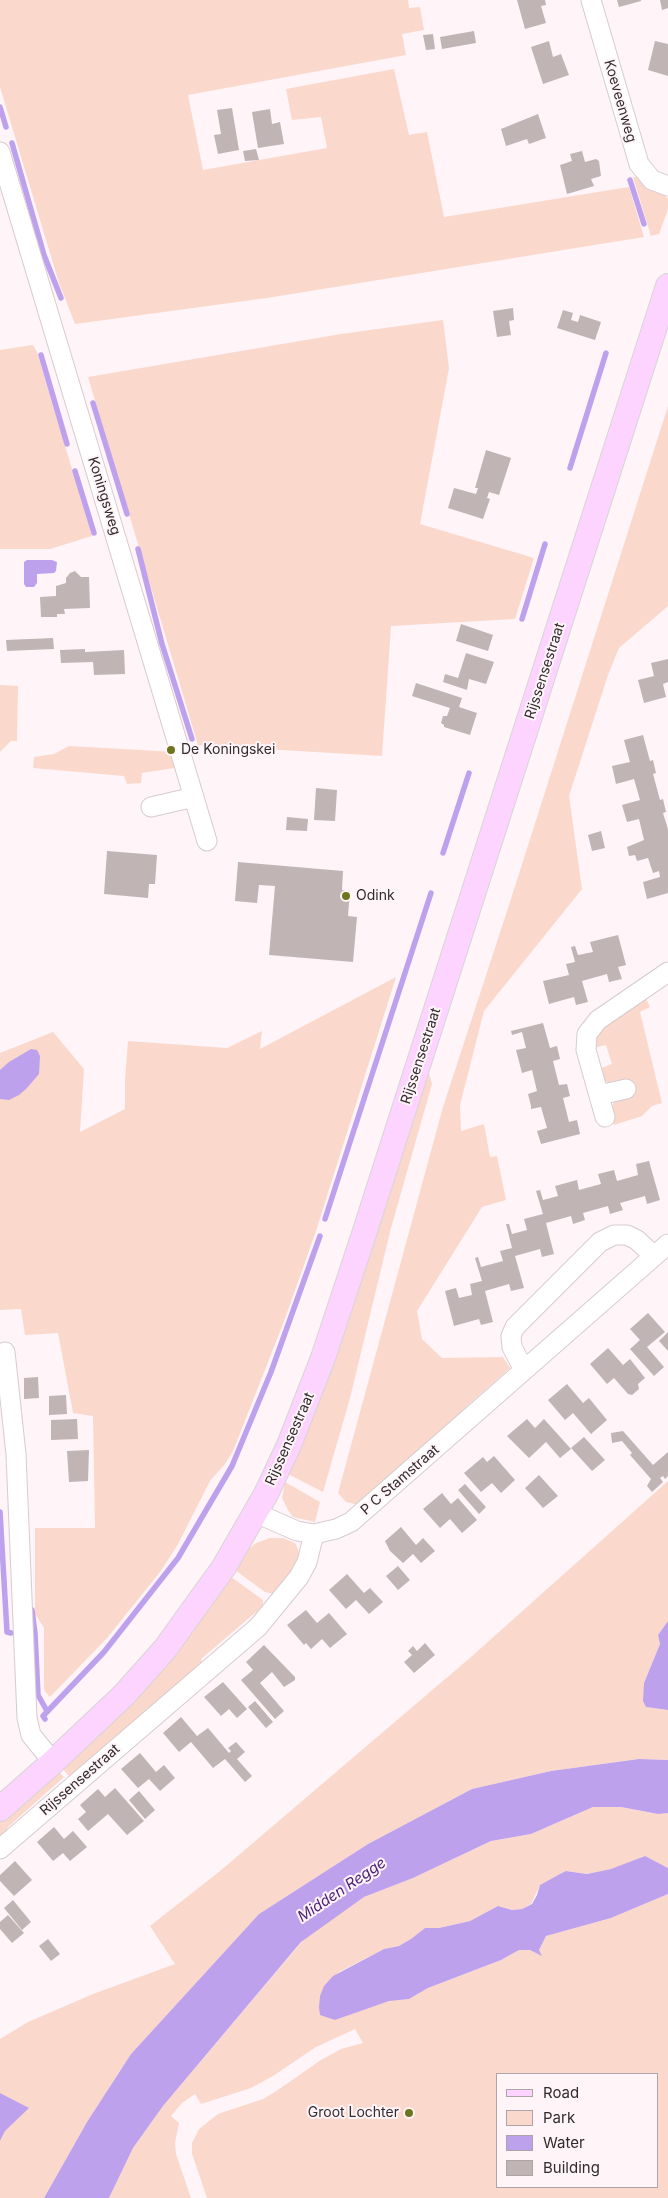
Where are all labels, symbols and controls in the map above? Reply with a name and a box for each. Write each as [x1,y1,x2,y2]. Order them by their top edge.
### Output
street label: Koeveenweg [600,58,640,144]
street label: Koningsweg [84,455,124,537]
street label: Rijssensestraat [522,621,568,721]
place label: De Koningskei [181,742,275,758]
marker: De Koningskei [165,744,177,756]
place label: Odink [356,888,395,904]
marker: Odink [340,890,352,902]
street label: Rijssensestraat [398,1006,444,1106]
street label: Rijssensestraat [262,1390,318,1488]
street label: P C Stamstraat [357,1441,443,1519]
street label: Rijssensestraat [37,1741,123,1819]
water label: Midden Regge [295,1854,389,1926]
legend [496,2073,658,2188]
text: Road [543,2083,579,2102]
place label: Groot Lochter [308,2105,399,2121]
marker: Groot Lochter [403,2107,415,2119]
text: Park [543,2108,575,2127]
text: Water [543,2133,585,2152]
text: Building [543,2158,600,2177]

